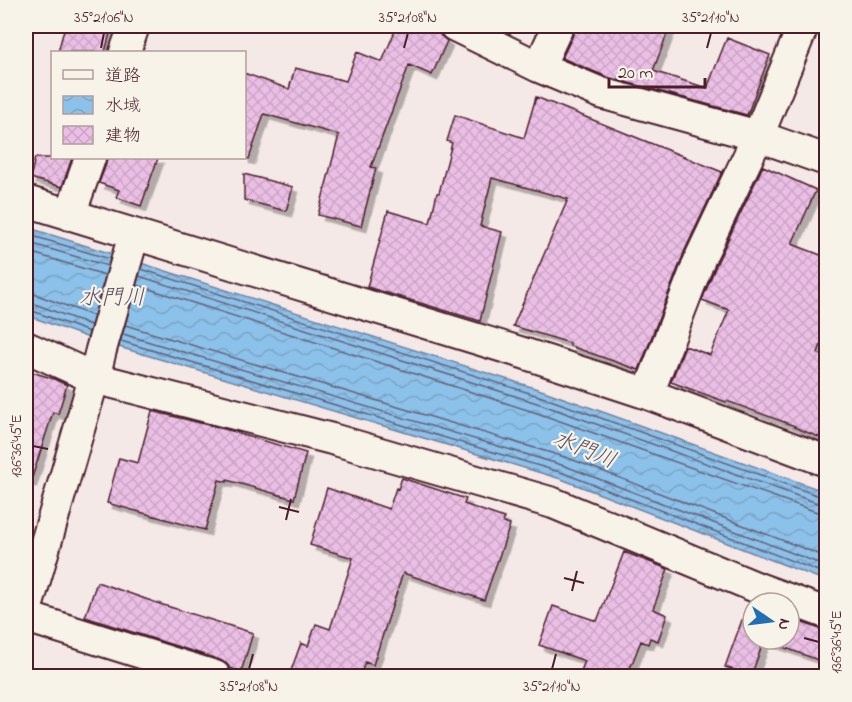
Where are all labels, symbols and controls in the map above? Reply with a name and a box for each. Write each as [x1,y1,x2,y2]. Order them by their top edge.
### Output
text: 35°21'06"N [74,7,134,29]
text: 35°21'08"N [379,7,437,29]
text: 35°21'10"N [682,7,740,29]
legend [51,51,246,159]
scale bar [609,51,705,89]
text: 20 m [618,61,653,87]
text: 道路 [105,64,141,90]
text: 水域 [105,94,141,120]
text: 建物 [105,124,141,150]
water label: 水門川 [79,283,145,315]
text: 136°36'45"E [6,414,28,478]
water label: 水門川 [547,424,621,478]
north arrow [741,591,801,651]
text: 136°36'45"E [826,610,848,674]
text: N [771,616,797,632]
text: 35°21'08"N [220,676,278,698]
text: 35°21'10"N [523,676,581,698]

